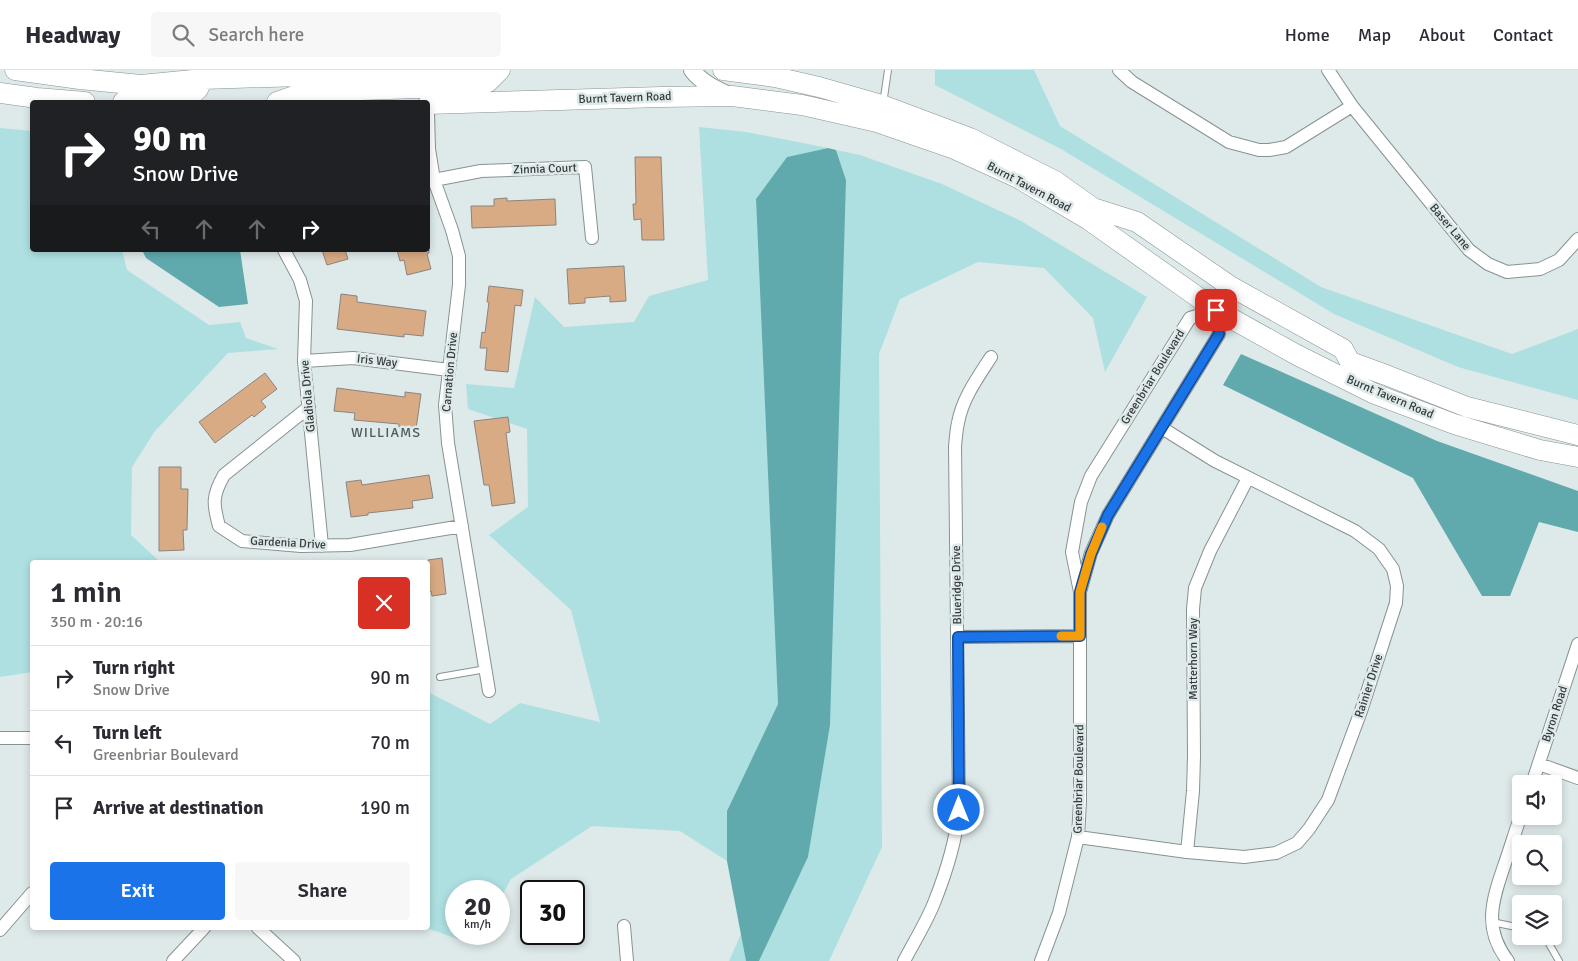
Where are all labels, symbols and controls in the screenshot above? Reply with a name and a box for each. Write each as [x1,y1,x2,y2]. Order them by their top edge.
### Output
search box [151,12,501,57]
text: Headway [25,20,121,50]
icon: search [169,21,197,49]
text: Search here [209,23,304,47]
text: Home [1285,24,1330,46]
text: Map [1358,24,1391,46]
text: About [1419,24,1465,46]
text: Contact [1493,24,1553,46]
street label: Burnt Tavern Road [578,89,672,107]
text: 90 m [133,117,207,160]
icon: right [50,120,115,185]
street label: Burnt Tavern Road [984,159,1074,215]
text: Snow Drive [133,160,238,187]
street label: Zinnia Court [513,160,577,178]
street label: Baser Lane [1426,201,1474,253]
icon: left [137,215,165,243]
icon: ahead [190,215,218,243]
icon: ahead [243,215,271,243]
icon: right [296,215,324,243]
pin [1195,289,1237,331]
icon: arrive [1202,296,1230,324]
street label: Greenbriar Boulevard [1118,327,1188,427]
street label: Carnation Drive [439,332,461,412]
street label: Iris Way [356,351,398,371]
street label: Gladiola Drive [297,359,319,433]
street label: Burnt Tavern Road [1344,372,1436,422]
district label: WILLIAMS [351,424,421,441]
street label: Gardenia Drive [250,534,326,552]
street label: Blueridge Drive [949,545,965,625]
text: 1 min [50,574,122,611]
button: close [358,577,410,629]
text: 350 m · 20:16 [50,612,143,632]
street label: Matterhorn Way [1186,618,1201,700]
street label: Rainier Drive [1352,652,1386,720]
text: Turn right [93,656,175,680]
icon: right [50,664,78,692]
text: 90 m [370,666,410,690]
text: Snow Drive [93,680,170,700]
street label: Byron Road [1539,684,1571,744]
text: Turn left [93,721,162,745]
street label: Greenbriar Boulevard [1071,724,1087,834]
icon: left [50,729,78,757]
text: 70 m [370,731,410,755]
text: Greenbriar Boulevard [93,745,239,765]
map controls [1512,775,1562,945]
button: sound [1512,775,1562,825]
position arrow [932,783,984,835]
icon: arrive [50,794,78,822]
text: Arrive at destination [93,796,264,820]
text: 190 m [360,796,410,820]
button: search [1512,835,1562,885]
button: Exit [50,862,225,920]
button: Share [235,862,410,920]
speed limit sign: 30 [520,880,585,945]
text: 20 [464,891,491,922]
button: layers [1512,895,1562,945]
text: km/h [464,917,491,932]

